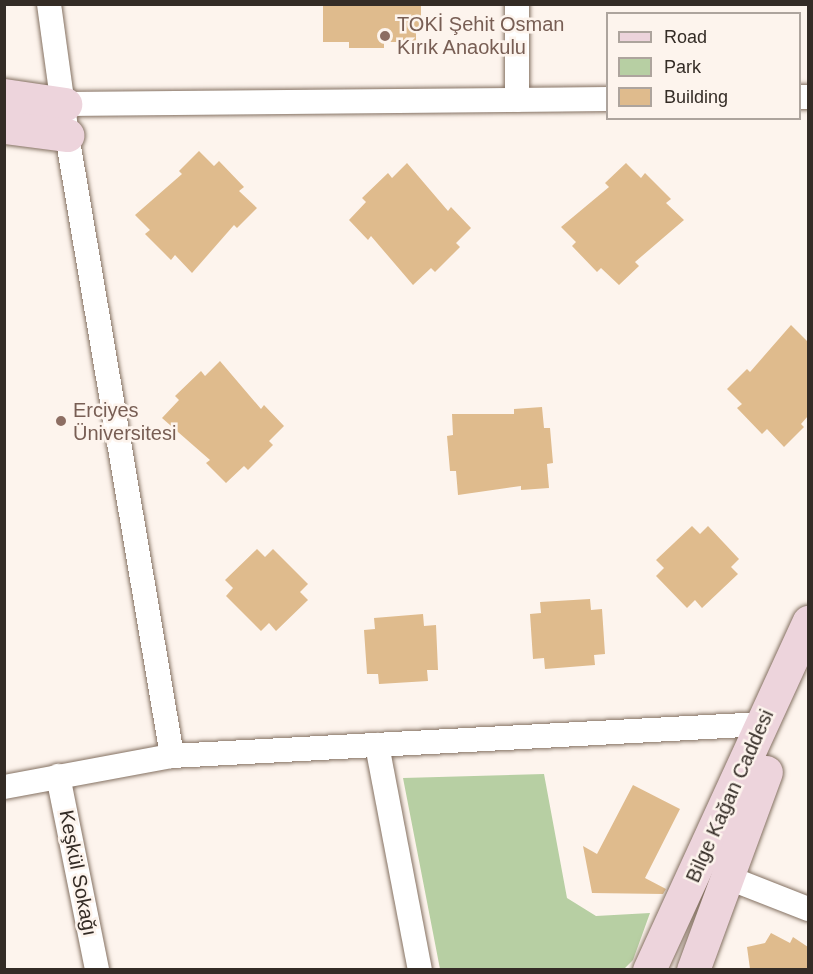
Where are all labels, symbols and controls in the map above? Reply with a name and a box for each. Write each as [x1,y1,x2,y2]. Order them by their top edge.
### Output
legend [606,12,801,120]
place label: TOKİ Şehit Osman Kırık Anaokulu [397,13,564,60]
text: Road [664,27,707,47]
marker: TOKİ Şehit Osman Kırık Anaokulu [378,29,392,43]
text: Park [664,57,701,77]
text: Building [664,87,728,107]
place label: Erciyes Üniversitesi [73,398,176,445]
marker: Erciyes Üniversitesi [54,414,68,428]
street label: Bilge Kağan Caddesi [681,706,779,886]
street label: Keşkül Sokağı [54,808,102,938]

